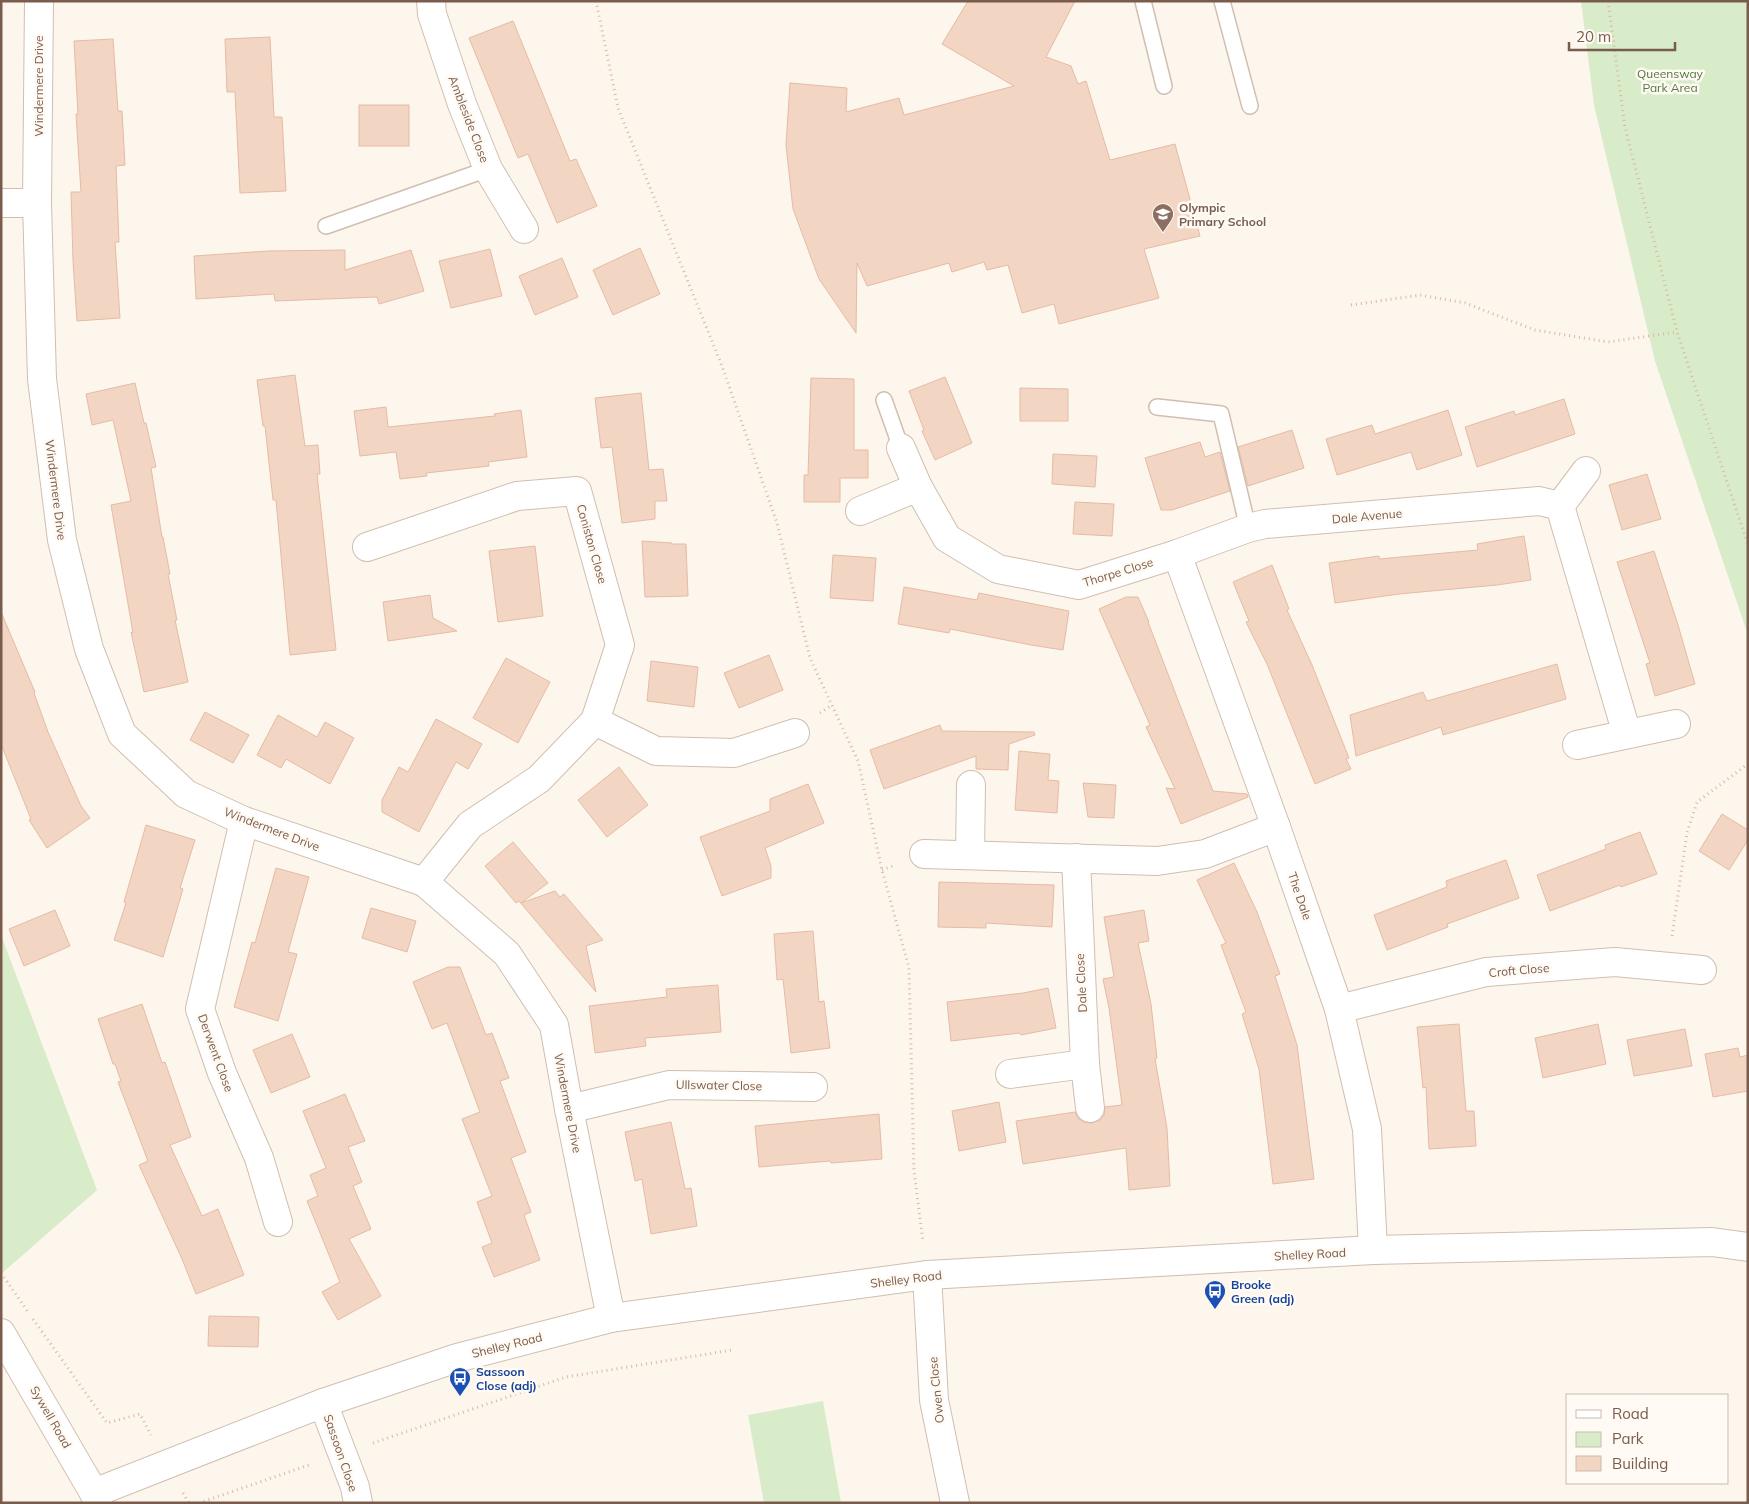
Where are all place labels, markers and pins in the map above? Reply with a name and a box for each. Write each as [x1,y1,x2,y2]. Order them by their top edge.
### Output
place label: Olympic Primary School [1179,200,1266,229]
school or university icon: Olympic Primary School [1151,202,1175,233]
place label: Brooke Green (adj) [1231,1277,1295,1306]
bus stop icon: Brooke Green (adj) [1203,1279,1227,1310]
place label: Sassoon Close (adj) [476,1364,537,1393]
bus stop icon: Sassoon Close (adj) [448,1366,472,1397]

